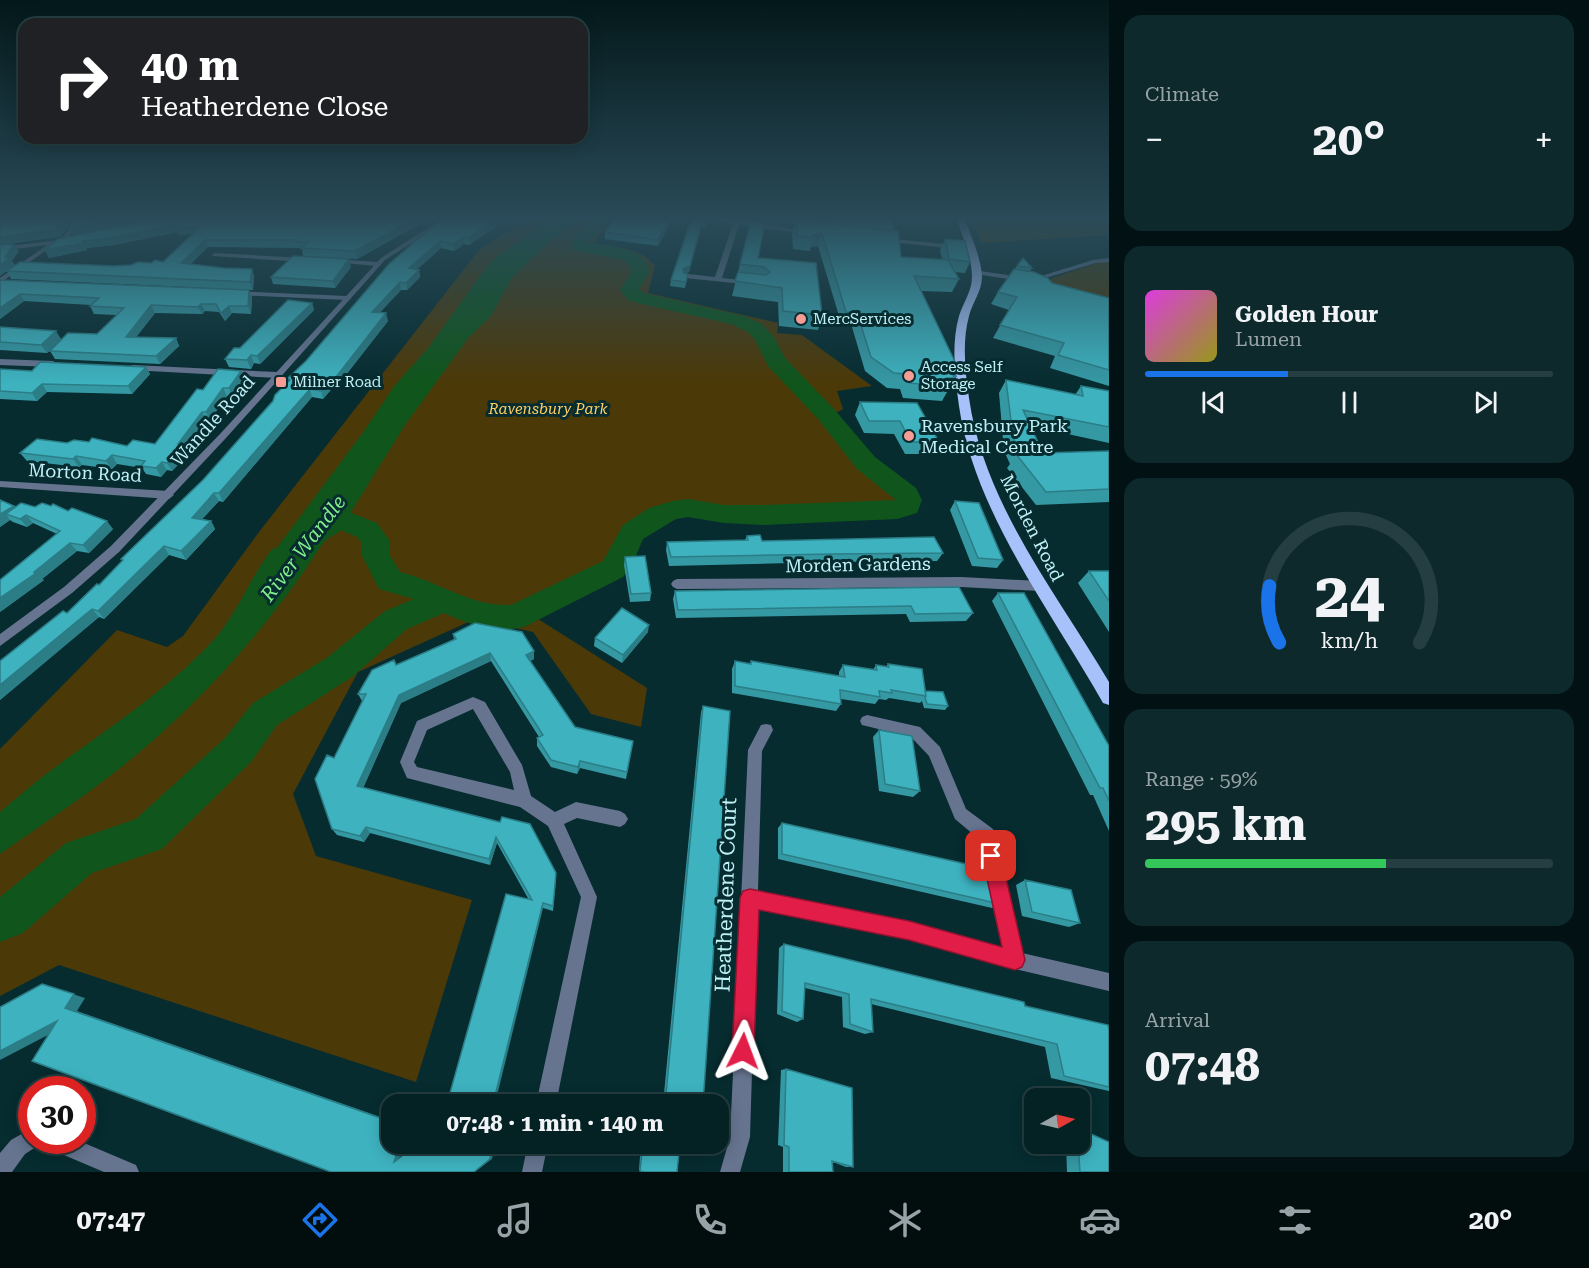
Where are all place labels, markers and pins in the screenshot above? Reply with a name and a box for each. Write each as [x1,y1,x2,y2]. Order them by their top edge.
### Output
place label: MercServices [813,310,911,328]
marker: MercServices [794,312,808,326]
place label: Access Self Storage [921,358,1004,393]
marker: Access Self Storage [902,369,916,383]
place label: Milner Road [293,373,382,391]
marker: Milner Road [274,375,288,389]
place label: Ravensbury Park Medical Centre [921,415,1068,457]
marker: Ravensbury Park Medical Centre [902,429,916,443]
pin [965,830,1016,881]

